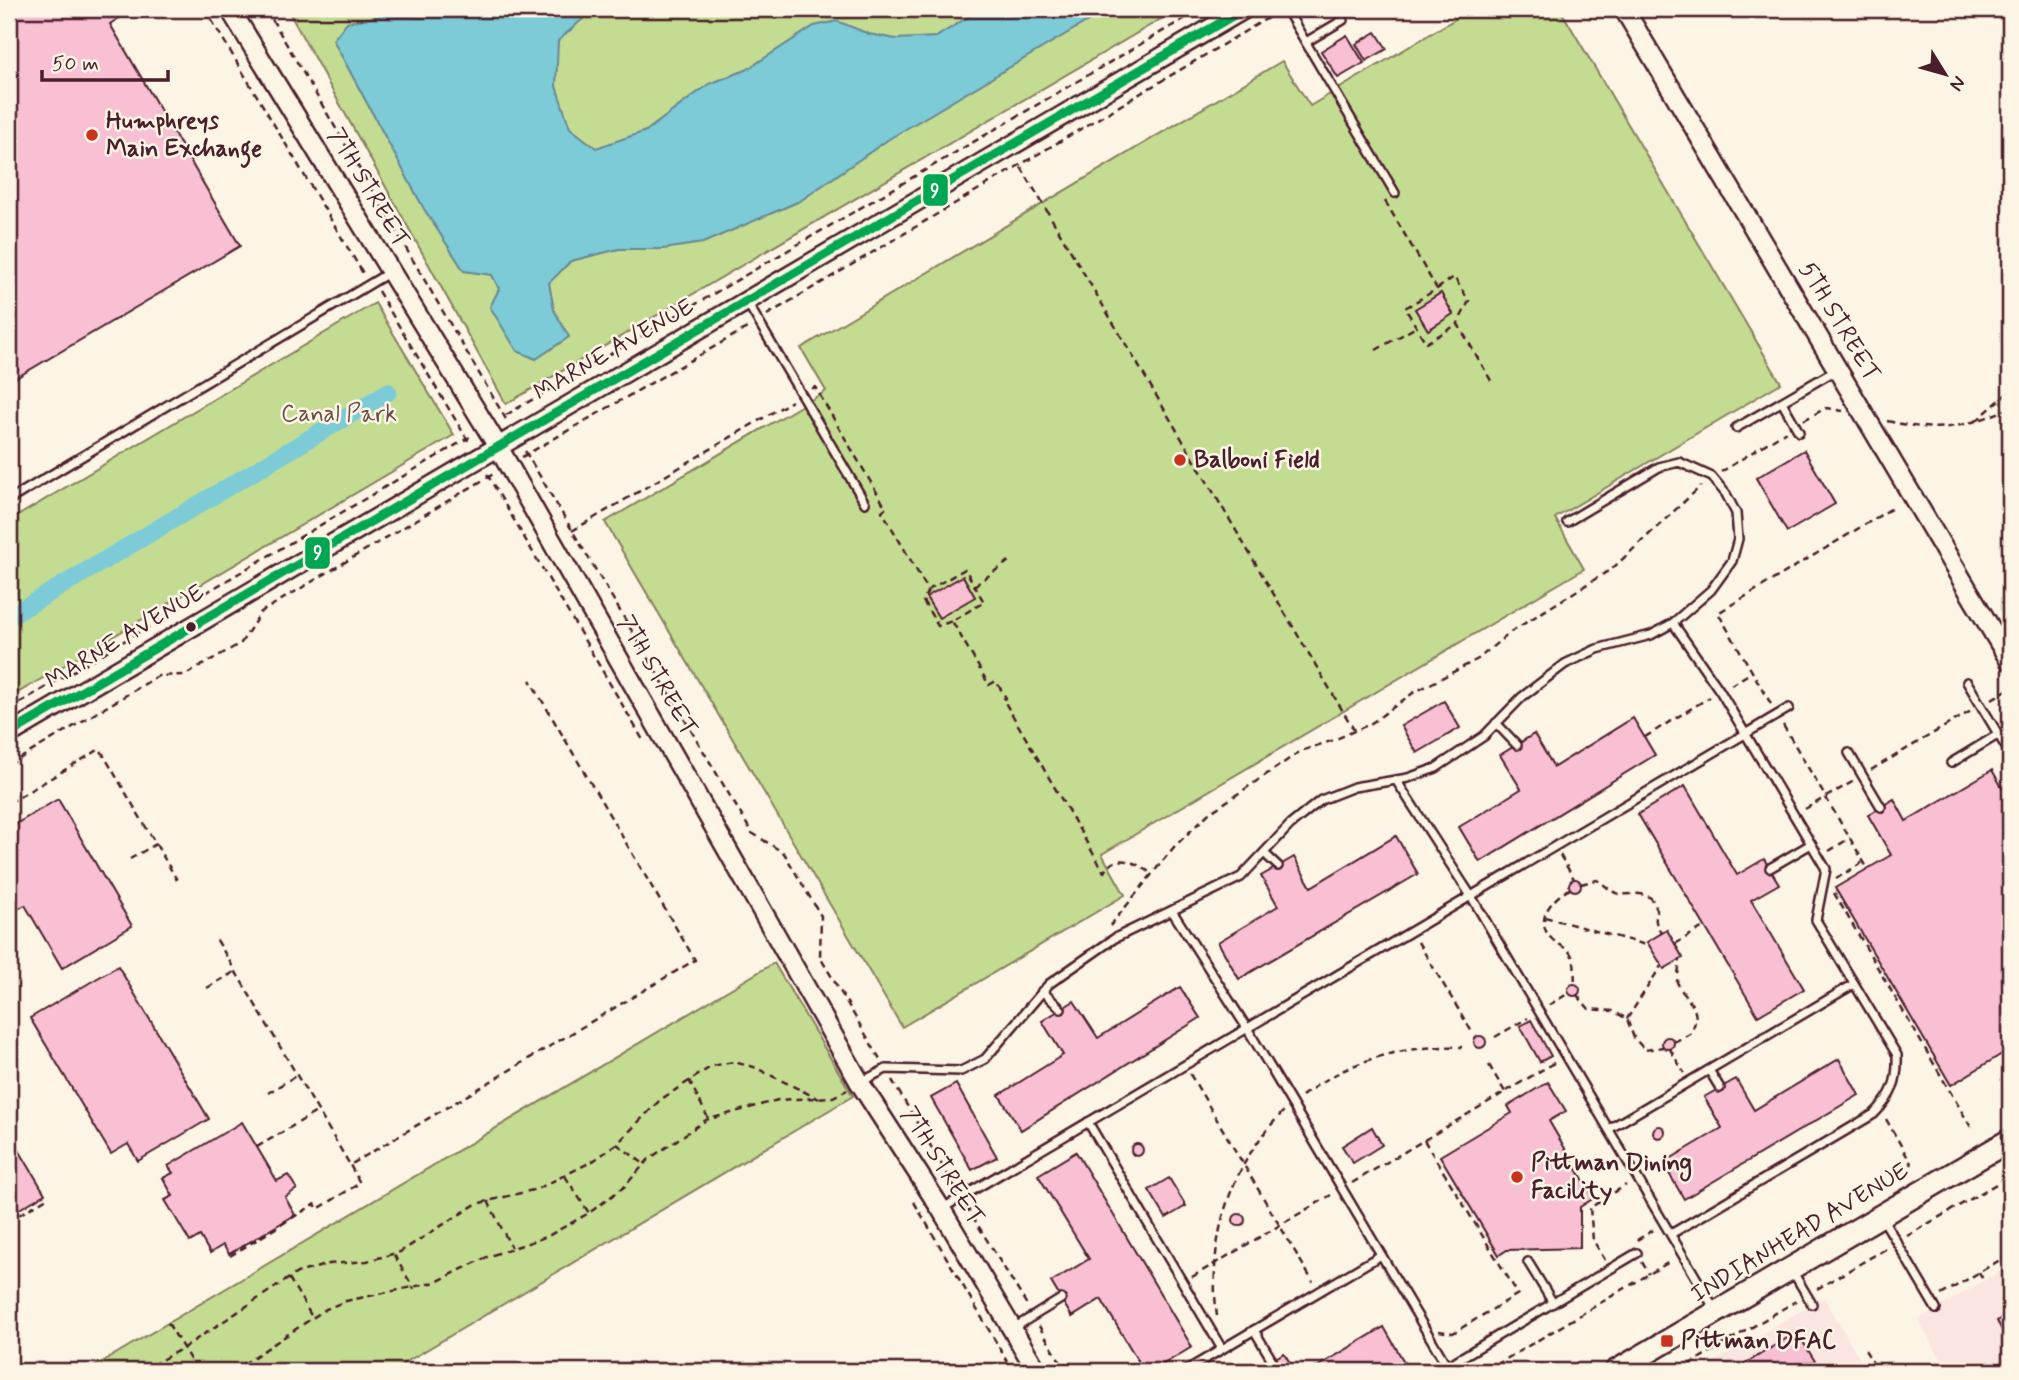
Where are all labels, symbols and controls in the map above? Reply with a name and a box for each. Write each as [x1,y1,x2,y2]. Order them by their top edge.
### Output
scale bar [42,38,168,82]
north arrow [1910,38,1980,108]
text: 50 m [52,50,99,78]
text: N [1944,71,1971,96]
place label: Humphreys Main Exchange [106,106,262,168]
street label: 7TH STREET [320,122,416,254]
marker: Humphreys Main Exchange [84,127,100,143]
line badge: 9 [922,173,949,207]
text: 9 [930,179,940,204]
street label: 5TH STREET [1791,256,1887,388]
street label: MARNE AVENUE [528,291,700,408]
park label: Canal Park [281,399,397,430]
place label: Balboni Field [1194,445,1320,476]
marker: Balboni Field [1172,452,1188,468]
line badge: 9 [304,536,331,570]
text: 9 [313,541,323,566]
street label: MARNE AVENUE [40,577,210,697]
street label: 7TH STREET [610,610,704,742]
unlabelled marker [184,620,198,634]
street label: 7TH STREET [893,1101,991,1231]
place label: Pittman Dining Facility [1531,1148,1692,1207]
street label: INDIANHEAD AVENUE [1685,1156,1915,1310]
marker: Pittman Dining Facility [1509,1169,1525,1185]
place label: Pittman DFAC [1681,1326,1836,1357]
marker: Pittman DFAC [1659,1333,1675,1349]

